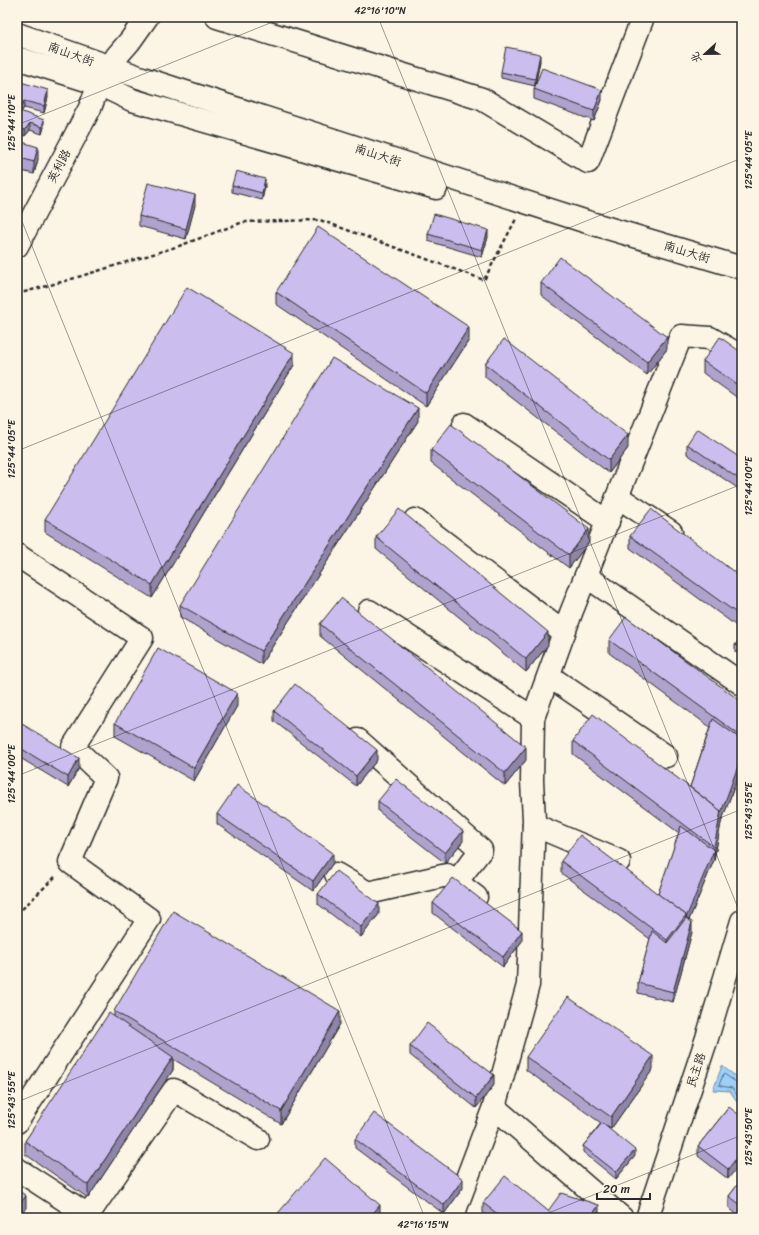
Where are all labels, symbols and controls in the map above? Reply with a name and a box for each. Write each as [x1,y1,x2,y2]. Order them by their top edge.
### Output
text: 42°16'10"N [354,2,406,20]
north arrow [685,34,725,74]
street label: 南山大街 [45,35,97,73]
text: 北 [685,49,707,66]
text: 125°44'10"E [3,93,21,151]
text: 125°44'05"E [740,129,758,189]
street label: 南山大街 [352,137,404,173]
street label: 英利路 [41,145,77,187]
street label: 南山大街 [661,234,713,270]
text: 125°44'05"E [3,418,21,478]
text: 125°44'00"E [740,455,758,516]
text: 125°44'00"E [3,743,21,804]
text: 125°43'55"E [740,781,758,840]
street label: 民主路 [680,1049,712,1091]
text: 125°43'55"E [3,1070,21,1129]
text: 125°43'50"E [740,1107,758,1166]
scale bar [597,1175,650,1201]
text: 20 m [603,1178,630,1200]
text: 42°16'15"N [397,1216,449,1234]

